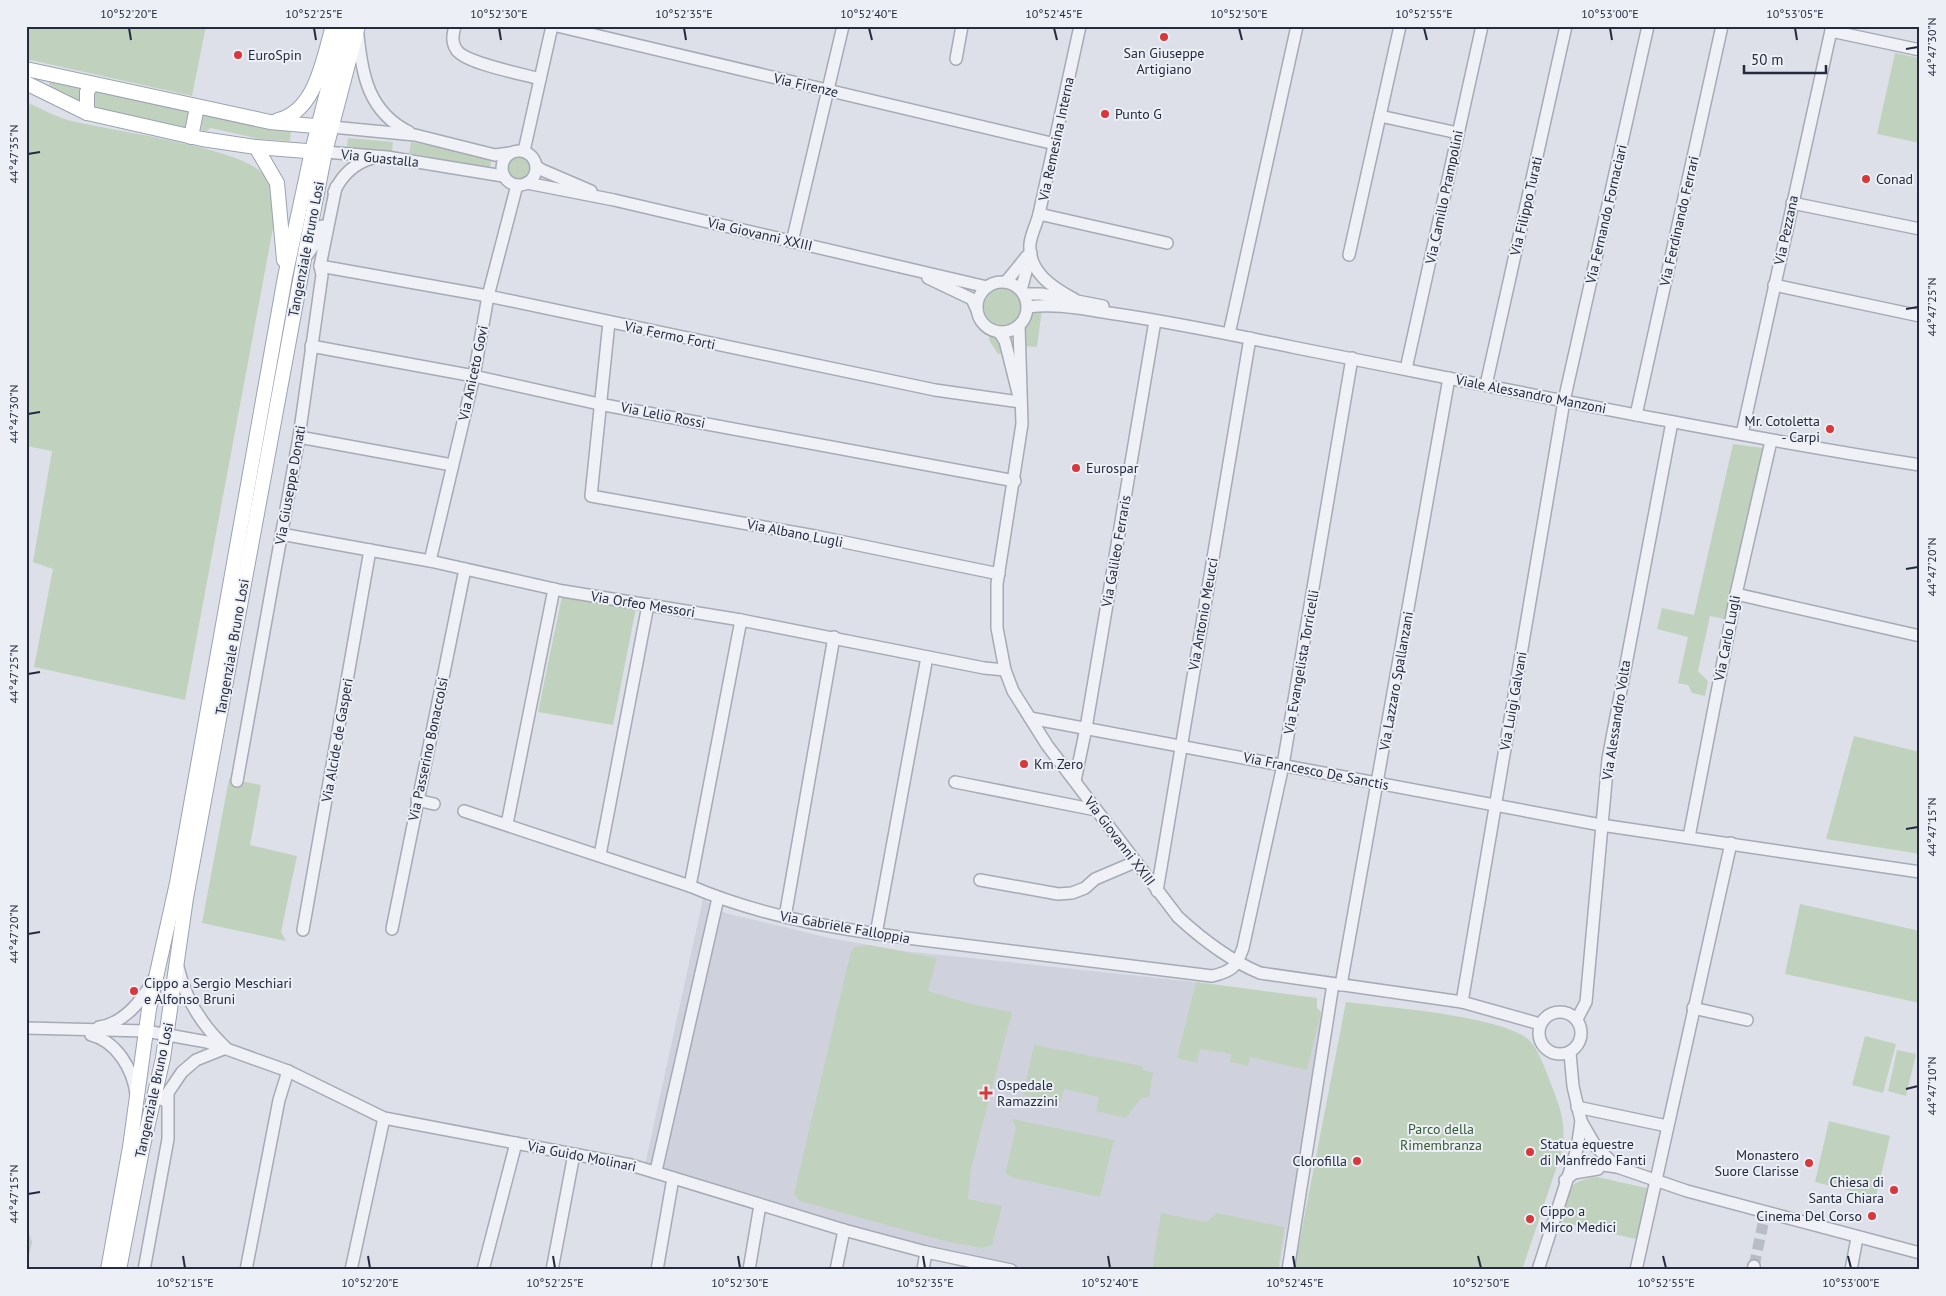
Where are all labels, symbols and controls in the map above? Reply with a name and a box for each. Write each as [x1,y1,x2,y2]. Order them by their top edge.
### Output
text: 10°52'20"E [100,6,158,21]
text: 10°52'25"E [285,6,343,21]
text: 10°52'30"E [470,6,528,21]
text: 10°52'35"E [655,6,713,21]
text: 10°52'40"E [840,6,898,21]
text: 10°52'45"E [1025,6,1083,21]
text: 10°52'50"E [1210,6,1268,21]
text: 10°52'55"E [1395,6,1453,21]
text: 10°53'00"E [1581,6,1639,21]
text: 10°53'05"E [1766,6,1824,21]
text: 44°47'30"N [1924,17,1939,77]
marker: San Giuseppe Artigiano [1158,31,1170,43]
scale bar [1744,42,1826,74]
place label: San Giuseppe Artigiano [1124,44,1204,78]
place label: EuroSpin [248,46,302,64]
marker: EuroSpin [232,49,244,61]
text: 50 m [1751,50,1784,69]
street label: Via Firenze [771,69,840,101]
street label: Via Remesina Interna [1034,75,1078,204]
place label: Punto G [1115,105,1162,123]
marker: Punto G [1099,108,1111,120]
text: 44°47'35"N [6,124,21,184]
street label: Via Camillo Prampolini [1421,128,1467,267]
street label: Via Fernando Fornaciari [1581,143,1631,286]
street label: Via Guastalla [339,145,420,171]
street label: Via Ferdinando Ferrari [1655,154,1703,289]
street label: Via Filippo Turati [1506,155,1546,258]
place label: Conad [1876,170,1913,188]
marker: Conad [1860,173,1872,185]
street label: Tangenziale Bruno Losi [284,180,328,318]
street label: Via Pezzana [1770,193,1802,267]
street label: Via Giovanni XXIII [705,213,814,255]
text: 44°47'25"N [1924,277,1939,337]
street label: Via Fermo Forti [622,316,717,353]
street label: Via Aniceto Govi [454,324,492,423]
street label: Viale Alessandro Manzoni [1453,370,1608,417]
text: 44°47'30"N [6,384,21,444]
street label: Via Lelio Rossi [618,398,707,432]
place label: Mr. Cotoletta - Carpi [1745,412,1820,446]
marker: Mr. Cotoletta - Carpi [1824,423,1836,435]
street label: Via Giuseppe Donati [270,424,309,547]
place label: Eurospar [1086,459,1139,477]
marker: Eurospar [1070,462,1082,474]
street label: Via Galileo Ferraris [1097,494,1135,609]
street label: Via Albano Lugli [744,515,845,551]
text: 44°47'20"N [1924,537,1939,597]
street label: Via Antonio Meucci [1184,556,1222,673]
street label: Tangenziale Bruno Losi [211,577,253,717]
street label: Via Orfeo Messori [589,587,696,621]
street label: Via Evangelista Torricelli [1279,588,1323,737]
street label: Via Carlo Lugli [1710,594,1744,683]
street label: Via Lazzaro Spallanzani [1375,610,1417,753]
text: 44°47'25"N [6,644,21,704]
street label: Via Luigi Galvani [1495,650,1531,753]
street label: Via Alessandro Volta [1597,659,1634,782]
street label: Via Passerino Bonaccolsi [404,675,452,823]
street label: Via Alcide de Gasperi [317,677,357,804]
street label: Via Francesco De Sanctis [1241,748,1390,794]
place label: Km Zero [1034,755,1083,773]
marker: Km Zero [1018,758,1030,770]
street label: Via Giovanni XXIII [1080,792,1159,889]
text: 44°47'15"N [1924,797,1939,857]
text: 44°47'20"N [6,904,21,964]
street label: Via Gabriele Falloppia [778,907,911,947]
place label: Cippo a Sergio Meschiari e Alfonso Bruni [144,974,292,1008]
marker: Cippo a Sergio Meschiari e Alfonso Bruni [128,985,140,997]
street label: Tangenziale Bruno Losi [131,1021,177,1159]
text: 44°47'10"N [1924,1056,1939,1116]
place label: Ospedale Ramazzini [997,1076,1058,1110]
marker: Ospedale Ramazzini [979,1086,993,1100]
park label: Parco della Rimembranza [1400,1120,1482,1154]
place label: Statua equestre di Manfredo Fanti [1540,1135,1646,1169]
street label: Via Guido Molinari [525,1136,638,1175]
marker: Statua equestre di Manfredo Fanti [1524,1146,1536,1158]
place label: Monastero Suore Clarisse [1714,1146,1799,1180]
place label: Clorofilla [1292,1152,1347,1170]
marker: Clorofilla [1351,1155,1363,1167]
marker: Monastero Suore Clarisse [1803,1157,1815,1169]
text: 44°47'15"N [6,1164,21,1224]
place label: Chiesa di Santa Chiara [1808,1173,1884,1207]
marker: Chiesa di Santa Chiara [1888,1184,1900,1196]
place label: Cippo a Mirco Medici [1540,1202,1616,1236]
place label: Cinema Del Corso [1756,1207,1862,1225]
marker: Cinema Del Corso [1866,1210,1878,1222]
marker: Cippo a Mirco Medici [1524,1213,1536,1225]
text: 10°52'15"E [156,1275,214,1290]
text: 10°52'20"E [341,1275,399,1290]
text: 10°52'25"E [526,1275,584,1290]
text: 10°52'30"E [711,1275,769,1290]
text: 10°52'35"E [896,1275,954,1290]
text: 10°52'40"E [1081,1275,1139,1290]
text: 10°52'45"E [1266,1275,1324,1290]
text: 10°52'50"E [1452,1275,1510,1290]
text: 10°52'55"E [1637,1275,1695,1290]
text: 10°53'00"E [1822,1275,1880,1290]

